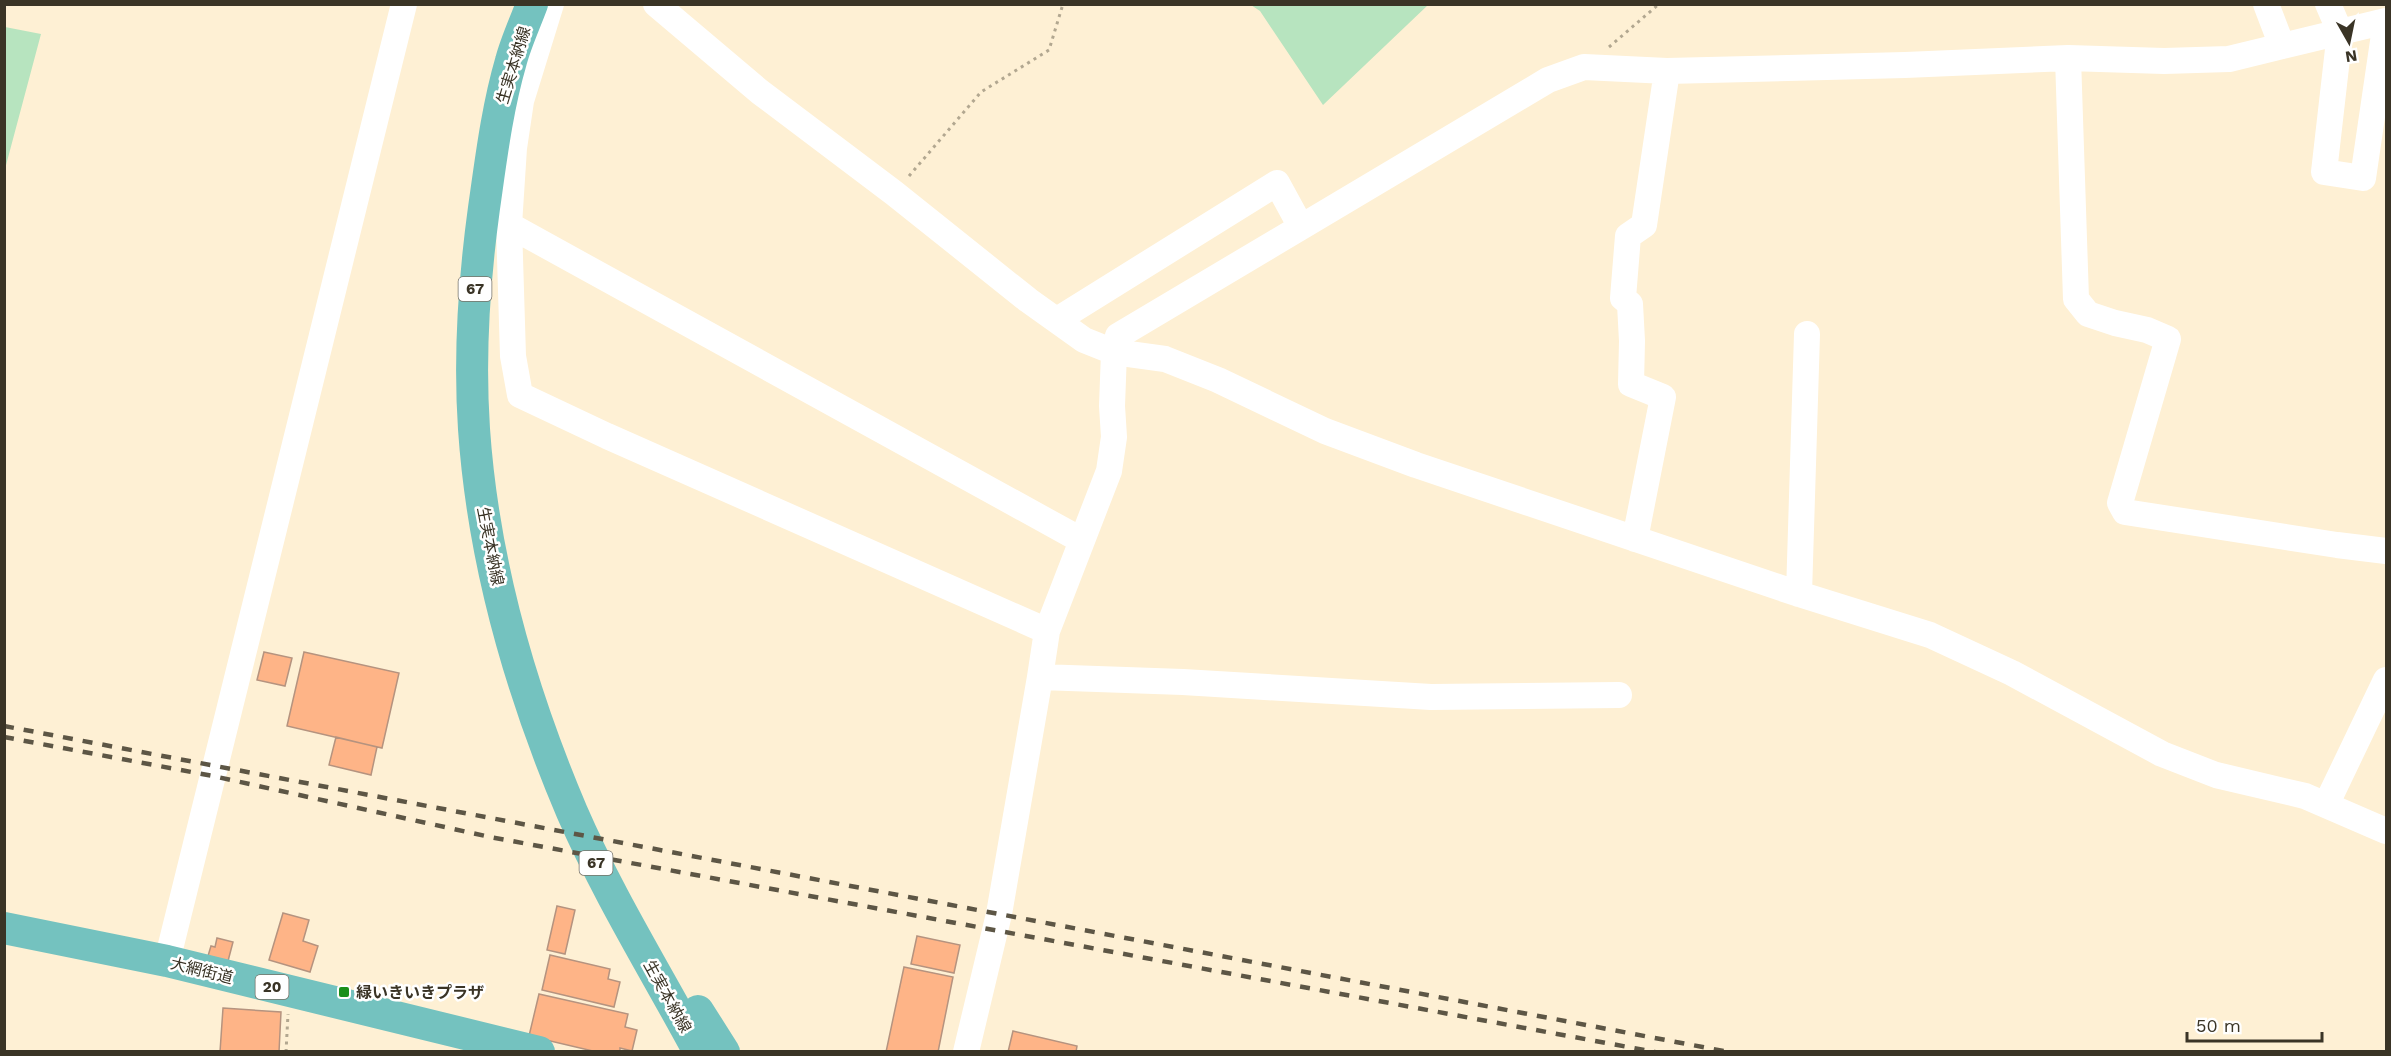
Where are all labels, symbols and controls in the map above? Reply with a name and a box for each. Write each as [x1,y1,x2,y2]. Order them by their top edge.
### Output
north arrow [2319,12,2379,72]
street label: 生実本納線 [493,24,534,106]
text: N [2344,46,2359,67]
road number: 67 [458,277,492,301]
street label: 生実本納線 [474,505,507,587]
road number: 67 [580,851,612,875]
street label: 大網街道 [169,954,235,987]
street label: 生実本納線 [640,957,695,1036]
road number: 20 [256,975,288,999]
place label: 緑いきいきプラザ [356,983,484,1002]
marker: 緑いきいきプラザ [337,985,351,999]
scale bar [2187,1005,2322,1043]
text: 50 m [2196,1015,2241,1036]

